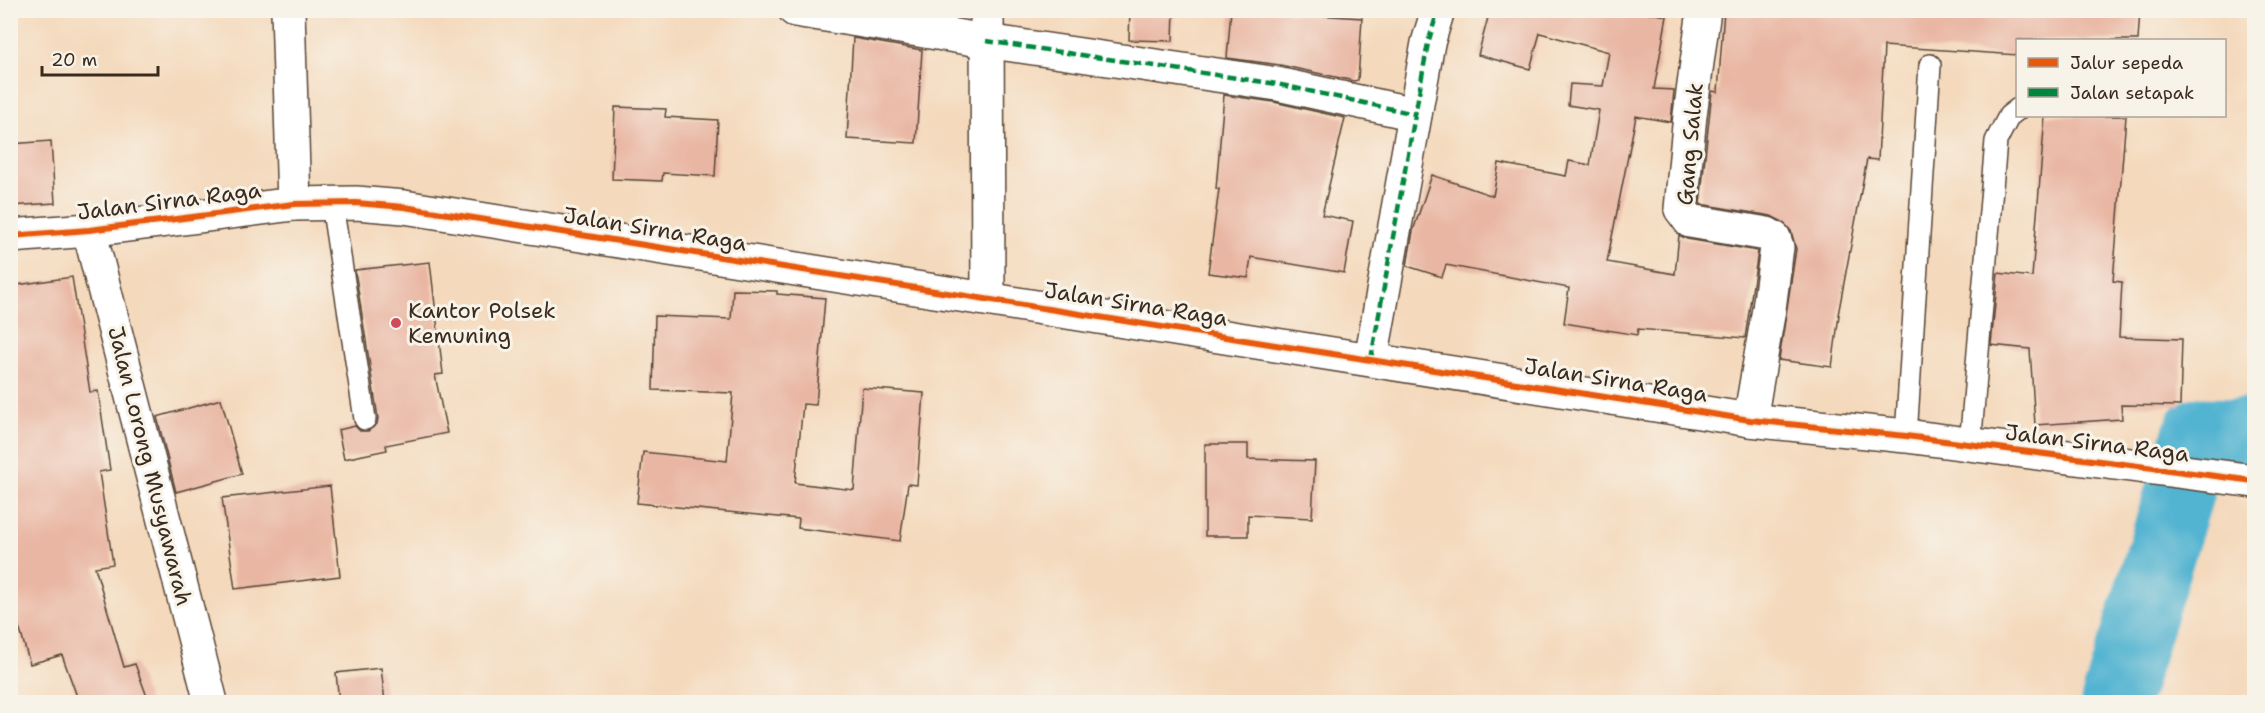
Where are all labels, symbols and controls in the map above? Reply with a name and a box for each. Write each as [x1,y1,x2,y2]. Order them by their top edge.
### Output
scale bar [42,39,158,77]
legend [2016,39,2226,117]
text: 20 m [51,48,97,72]
text: Jalur sepeda [2070,51,2183,75]
street label: Gang Salak [1670,81,1710,207]
text: Jalan setapak [2070,81,2194,105]
street label: Jalan Sirna Raga [75,175,263,227]
street label: Jalan Sirna Raga [561,200,749,258]
street label: Jalan Sirna Raga [1042,275,1230,333]
place label: Kantor Polsek Kemuning [408,296,556,350]
marker: Kantor Polsek Kemuning [389,316,403,330]
street label: Jalan Lorong Musyawarah [101,323,199,609]
street label: Jalan Sirna Raga [1522,351,1710,409]
street label: Jalan Sirna Raga [2003,417,2191,469]

